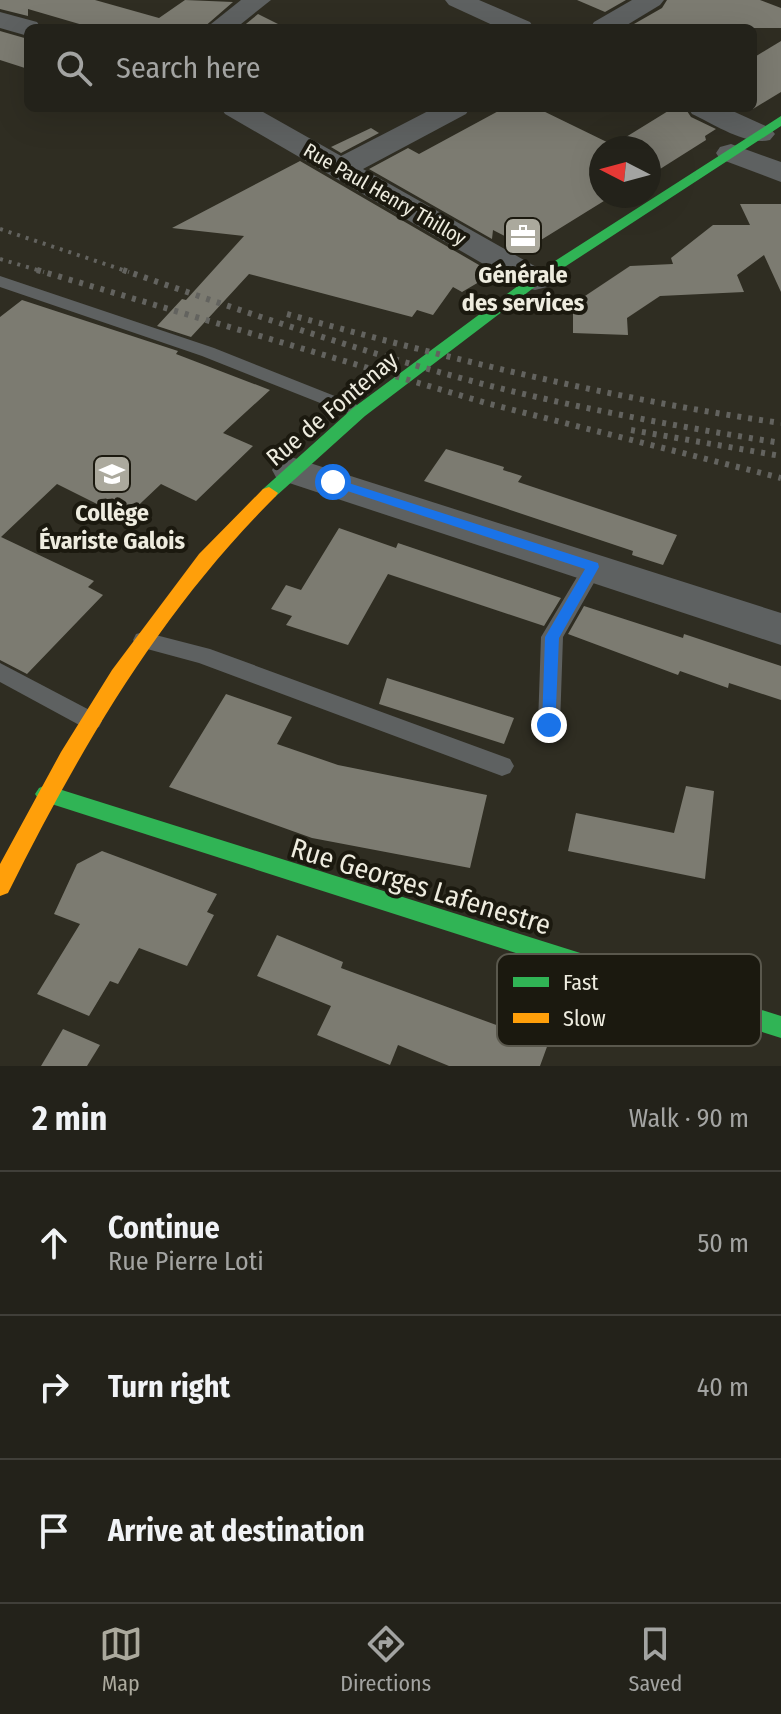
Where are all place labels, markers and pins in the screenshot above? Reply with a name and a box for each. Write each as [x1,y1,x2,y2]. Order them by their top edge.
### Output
office icon: Générale des services [502,215,544,257]
place label: Générale des services [462,261,585,317]
school or university icon: Collège Évariste Galois [91,453,133,495]
place label: Collège Évariste Galois [39,499,186,555]

